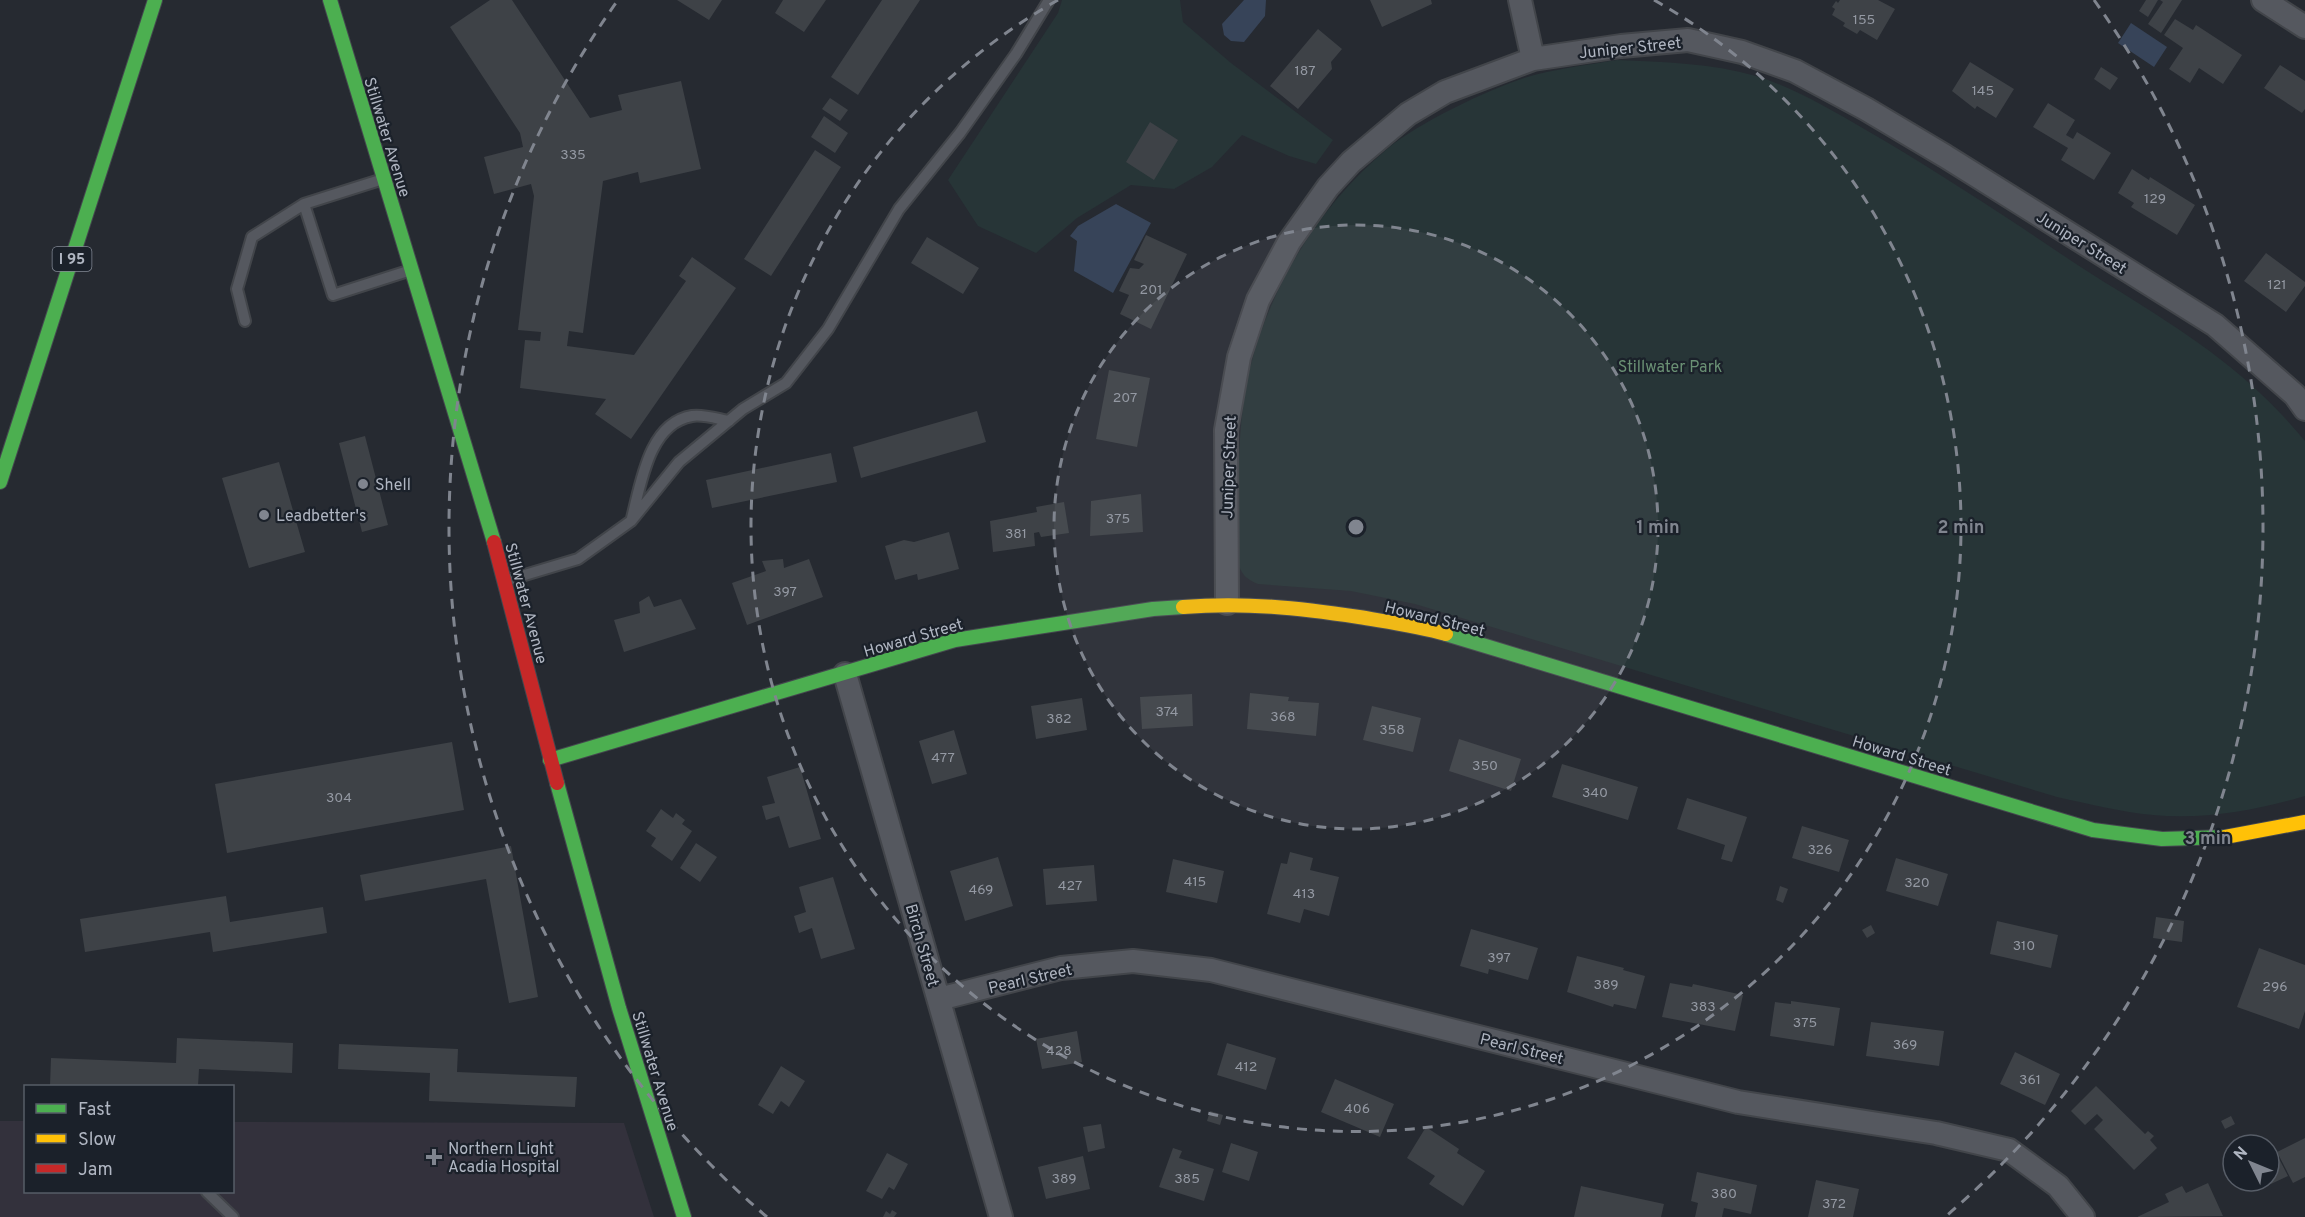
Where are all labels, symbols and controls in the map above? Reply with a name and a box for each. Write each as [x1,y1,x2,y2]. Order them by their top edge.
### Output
house number: 155 [1853,12,1875,29]
street label: Juniper Street [1578,34,1682,64]
house number: 187 [1295,63,1315,80]
street label: Stillwater Avenue [358,75,414,200]
house number: 145 [1972,83,1994,100]
house number: 335 [560,147,586,164]
house number: 129 [2144,191,2166,208]
street label: Juniper Street [2032,208,2130,279]
road number: I 95 [52,247,92,271]
house number: 121 [2267,277,2287,294]
house number: 201 [1140,282,1162,299]
park label: Stillwater Park [1618,358,1722,378]
house number: 207 [1113,390,1137,407]
street label: Juniper Street [1218,415,1242,519]
place label: Shell [375,476,411,496]
marker: Shell [356,477,370,491]
place label: Leadbetter's [276,507,366,527]
marker: Leadbetter's [257,508,271,522]
house number: 375 [1106,511,1130,528]
centre of rings [1346,517,1366,537]
text: 1 min [1636,517,1680,540]
text: 2 min [1937,517,1985,540]
house number: 381 [1005,526,1027,543]
street label: Stillwater Avenue [499,541,551,666]
house number: 397 [773,584,797,601]
street label: Howard Street [1382,598,1487,642]
street label: Howard Street [862,615,966,663]
house number: 374 [1156,704,1178,721]
house number: 368 [1270,709,1296,726]
house number: 382 [1046,711,1072,728]
house number: 358 [1379,722,1405,739]
street label: Howard Street [1849,732,1953,781]
house number: 477 [931,750,955,767]
house number: 350 [1472,758,1498,775]
house number: 340 [1582,785,1608,802]
house number: 304 [326,790,352,807]
text: 3 min [2185,828,2231,851]
house number: 326 [1807,842,1833,859]
house number: 415 [1184,874,1206,891]
house number: 320 [1904,875,1930,892]
house number: 427 [1058,878,1082,895]
house number: 469 [969,882,993,899]
house number: 413 [1293,886,1315,903]
street label: Birch Street [900,902,942,989]
house number: 310 [2013,938,2035,955]
house number: 397 [1487,950,1511,967]
street label: Pearl Street [987,961,1074,999]
house number: 389 [1593,977,1619,994]
house number: 296 [2262,979,2288,996]
house number: 383 [1690,999,1716,1016]
street label: Stillwater Avenue [626,1009,682,1134]
house number: 375 [1793,1015,1817,1032]
street label: Pearl Street [1478,1030,1565,1070]
house number: 369 [1893,1037,1917,1054]
house number: 428 [1046,1043,1072,1060]
house number: 412 [1235,1059,1257,1076]
house number: 361 [2019,1072,2041,1089]
legend [24,1085,234,1193]
text: Fast [78,1099,111,1122]
house number: 406 [1344,1101,1370,1118]
text: Slow [78,1129,116,1152]
north arrow [2221,1133,2281,1193]
place label: Northern Light Acadia Hospital [448,1140,560,1178]
text: N [2230,1143,2253,1165]
marker: Northern Light Acadia Hospital [425,1148,443,1166]
text: Jam [78,1159,113,1182]
house number: 389 [1051,1171,1077,1188]
house number: 385 [1174,1171,1200,1188]
house number: 380 [1711,1186,1737,1203]
house number: 372 [1822,1196,1846,1213]

